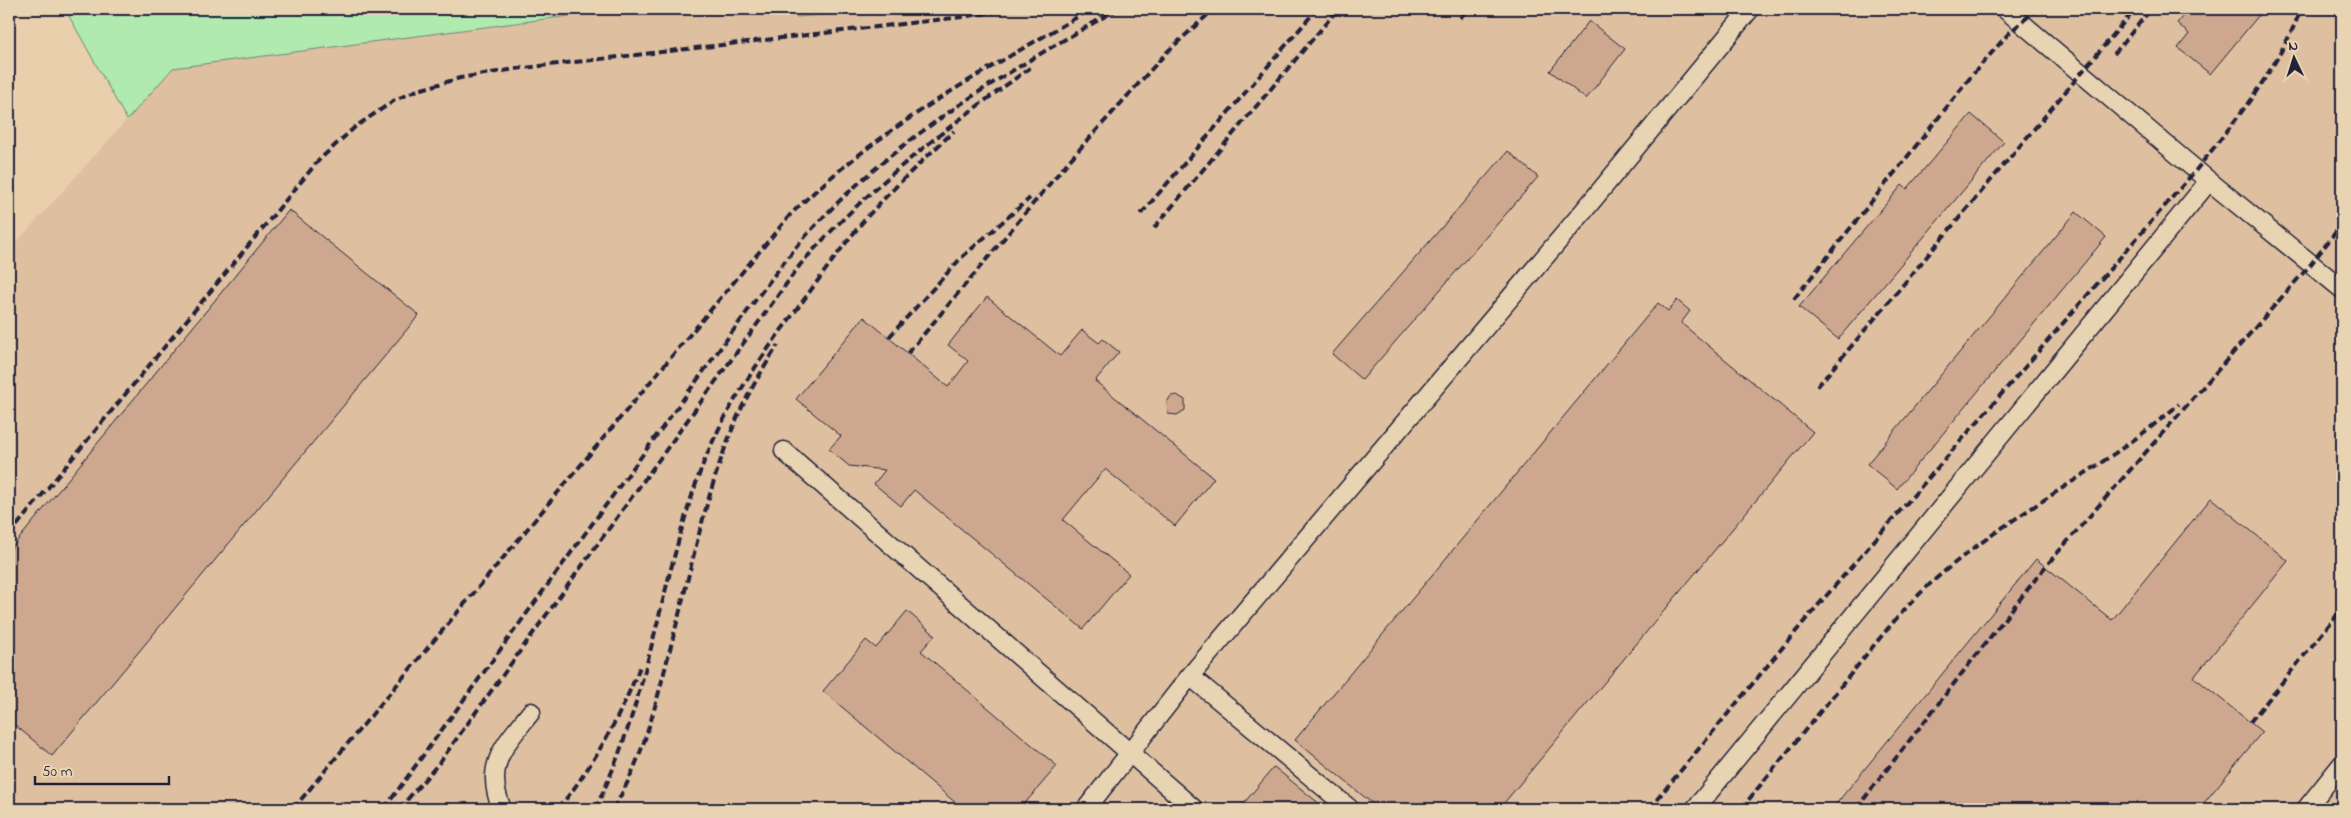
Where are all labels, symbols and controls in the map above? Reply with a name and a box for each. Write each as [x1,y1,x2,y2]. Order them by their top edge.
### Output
north arrow [2268,32,2318,82]
text: N [2288,36,2299,57]
scale bar [35,753,169,785]
text: 50 m [42,761,73,783]

